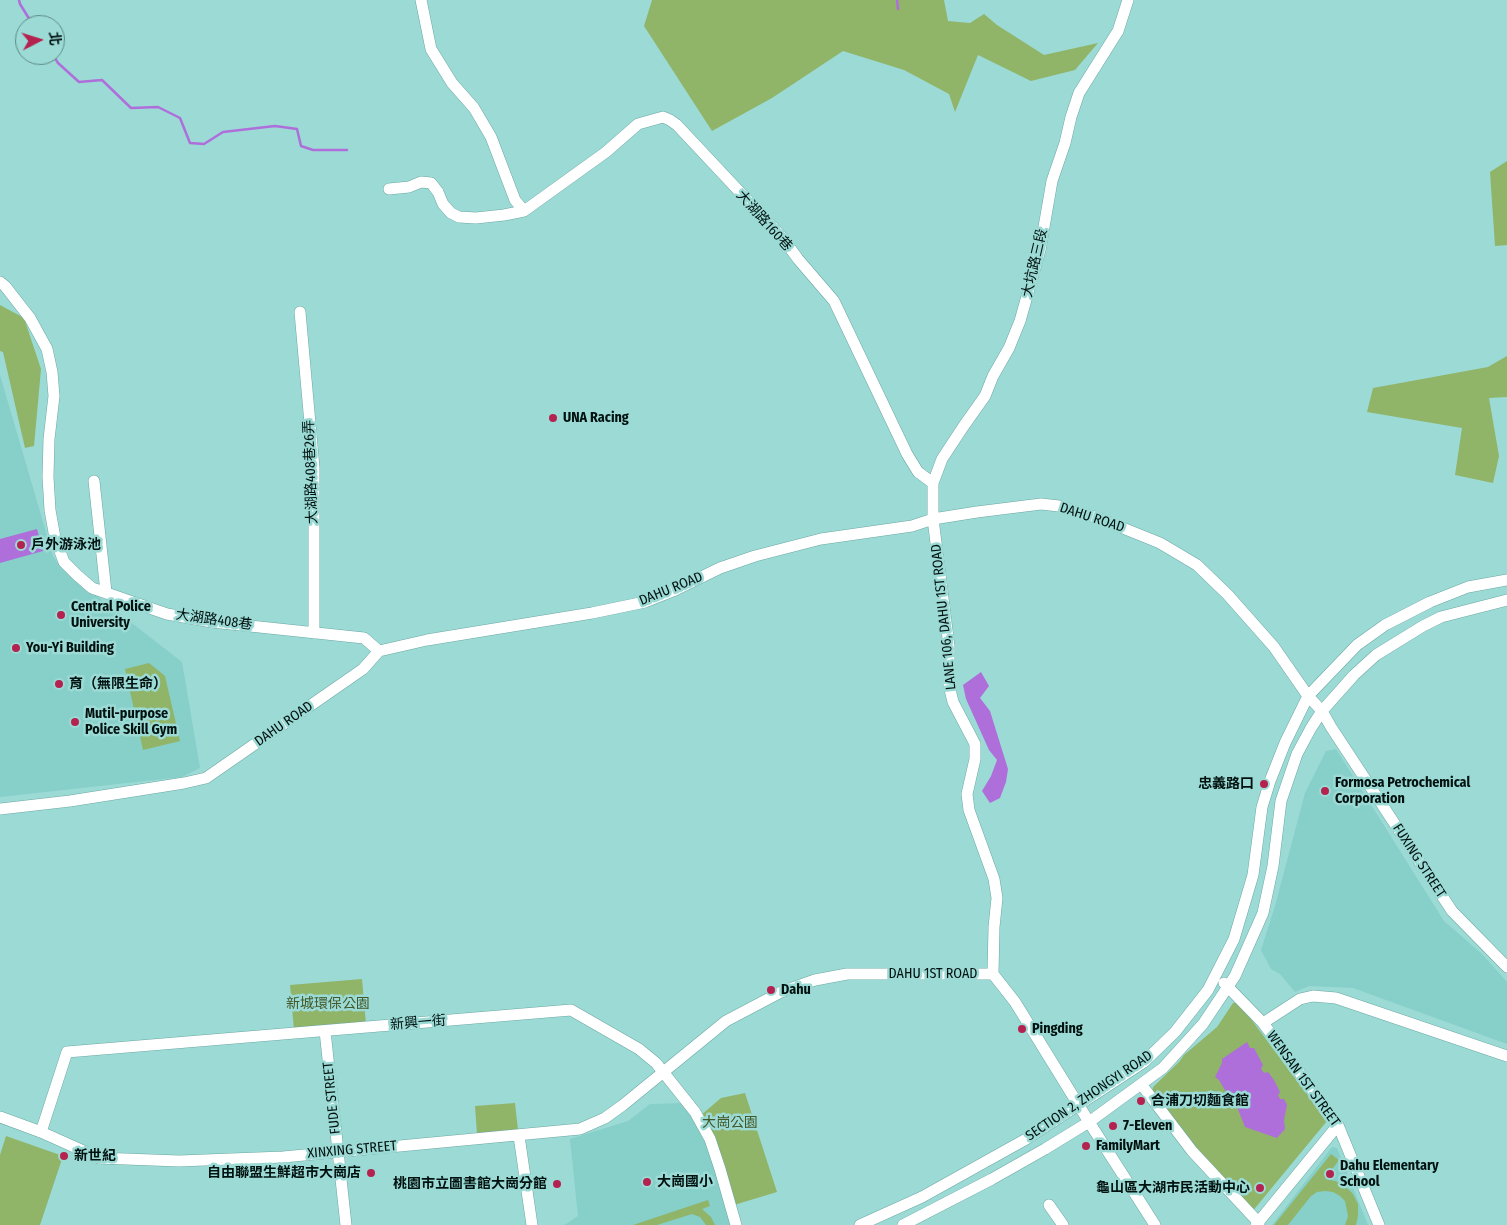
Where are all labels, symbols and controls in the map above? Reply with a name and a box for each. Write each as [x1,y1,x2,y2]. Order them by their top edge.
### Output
north arrow [15,15,65,65]
text: 北 [45,31,64,46]
street label: 大湖路160巷 [732,187,796,255]
street label: 大坑路三段 [1019,227,1051,299]
place label: UNA Racing [563,410,629,426]
marker: UNA Racing [547,412,559,424]
street label: 大湖路408巷26弄 [301,420,321,524]
street label: DAHU ROAD [1058,500,1126,536]
place label: 戶外游泳池 [31,537,101,553]
marker: 戶外游泳池 [15,539,27,551]
street label: LANE 106, DAHU 1ST ROAD [928,543,960,691]
street label: DAHU ROAD [637,569,705,609]
place label: Central Police University [71,599,151,632]
street label: 大湖路408巷 [175,606,253,634]
marker: Central Police University [55,609,67,621]
place label: You-Yi Building [26,640,114,656]
marker: You-Yi Building [10,642,22,654]
place label: 育（無限生命） [69,676,167,692]
marker: 育（無限生命） [53,678,65,690]
street label: DAHU ROAD [252,698,316,750]
place label: Mutil-purpose Police Skill Gym [85,706,177,739]
marker: Mutil-purpose Police Skill Gym [69,716,81,728]
place label: Formosa Petrochemical Corporation [1335,775,1470,808]
place label: 忠義路口 [1198,776,1254,792]
marker: 忠義路口 [1258,778,1270,790]
marker: Formosa Petrochemical Corporation [1319,785,1331,797]
street label: FUXING STREET [1389,821,1449,901]
street label: DAHU 1ST ROAD [889,966,977,982]
place label: Dahu [781,982,811,998]
marker: Dahu [765,984,777,996]
park label: 新城環保公園 [286,996,370,1012]
street label: 新興一街 [389,1012,447,1034]
place label: Pingding [1032,1021,1083,1037]
marker: Pingding [1016,1023,1028,1035]
street label: WENSAN 1ST STREET [1263,1028,1343,1130]
street label: SECTION 2, ZHONGYI ROAD [1023,1047,1155,1145]
street label: FUDE STREET [320,1061,344,1135]
place label: 合浦刀切麵食館 [1151,1093,1249,1109]
marker: 合浦刀切麵食館 [1135,1095,1147,1107]
park label: 大崗公園 [702,1115,758,1131]
place label: 7-Eleven [1123,1118,1172,1134]
marker: 7-Eleven [1107,1120,1119,1132]
street label: XINXING STREET [307,1138,397,1162]
place label: FamilyMart [1096,1138,1160,1154]
marker: FamilyMart [1080,1140,1092,1152]
place label: 新世紀 [74,1148,116,1164]
marker: 新世紀 [58,1150,70,1162]
place label: Dahu Elementary School [1340,1158,1439,1190]
place label: 自由聯盟生鮮超市大崗店 [207,1165,361,1181]
marker: 自由聯盟生鮮超市大崗店 [365,1167,377,1179]
marker: Dahu Elementary School [1324,1168,1336,1180]
place label: 大崗國小 [657,1174,713,1190]
place label: 桃園市立圖書館大崗分館 [393,1176,547,1192]
marker: 大崗國小 [641,1176,653,1188]
marker: 桃園市立圖書館大崗分館 [551,1178,563,1190]
place label: 龜山區大湖市民活動中心 [1096,1180,1250,1196]
marker: 龜山區大湖市民活動中心 [1254,1182,1266,1194]

